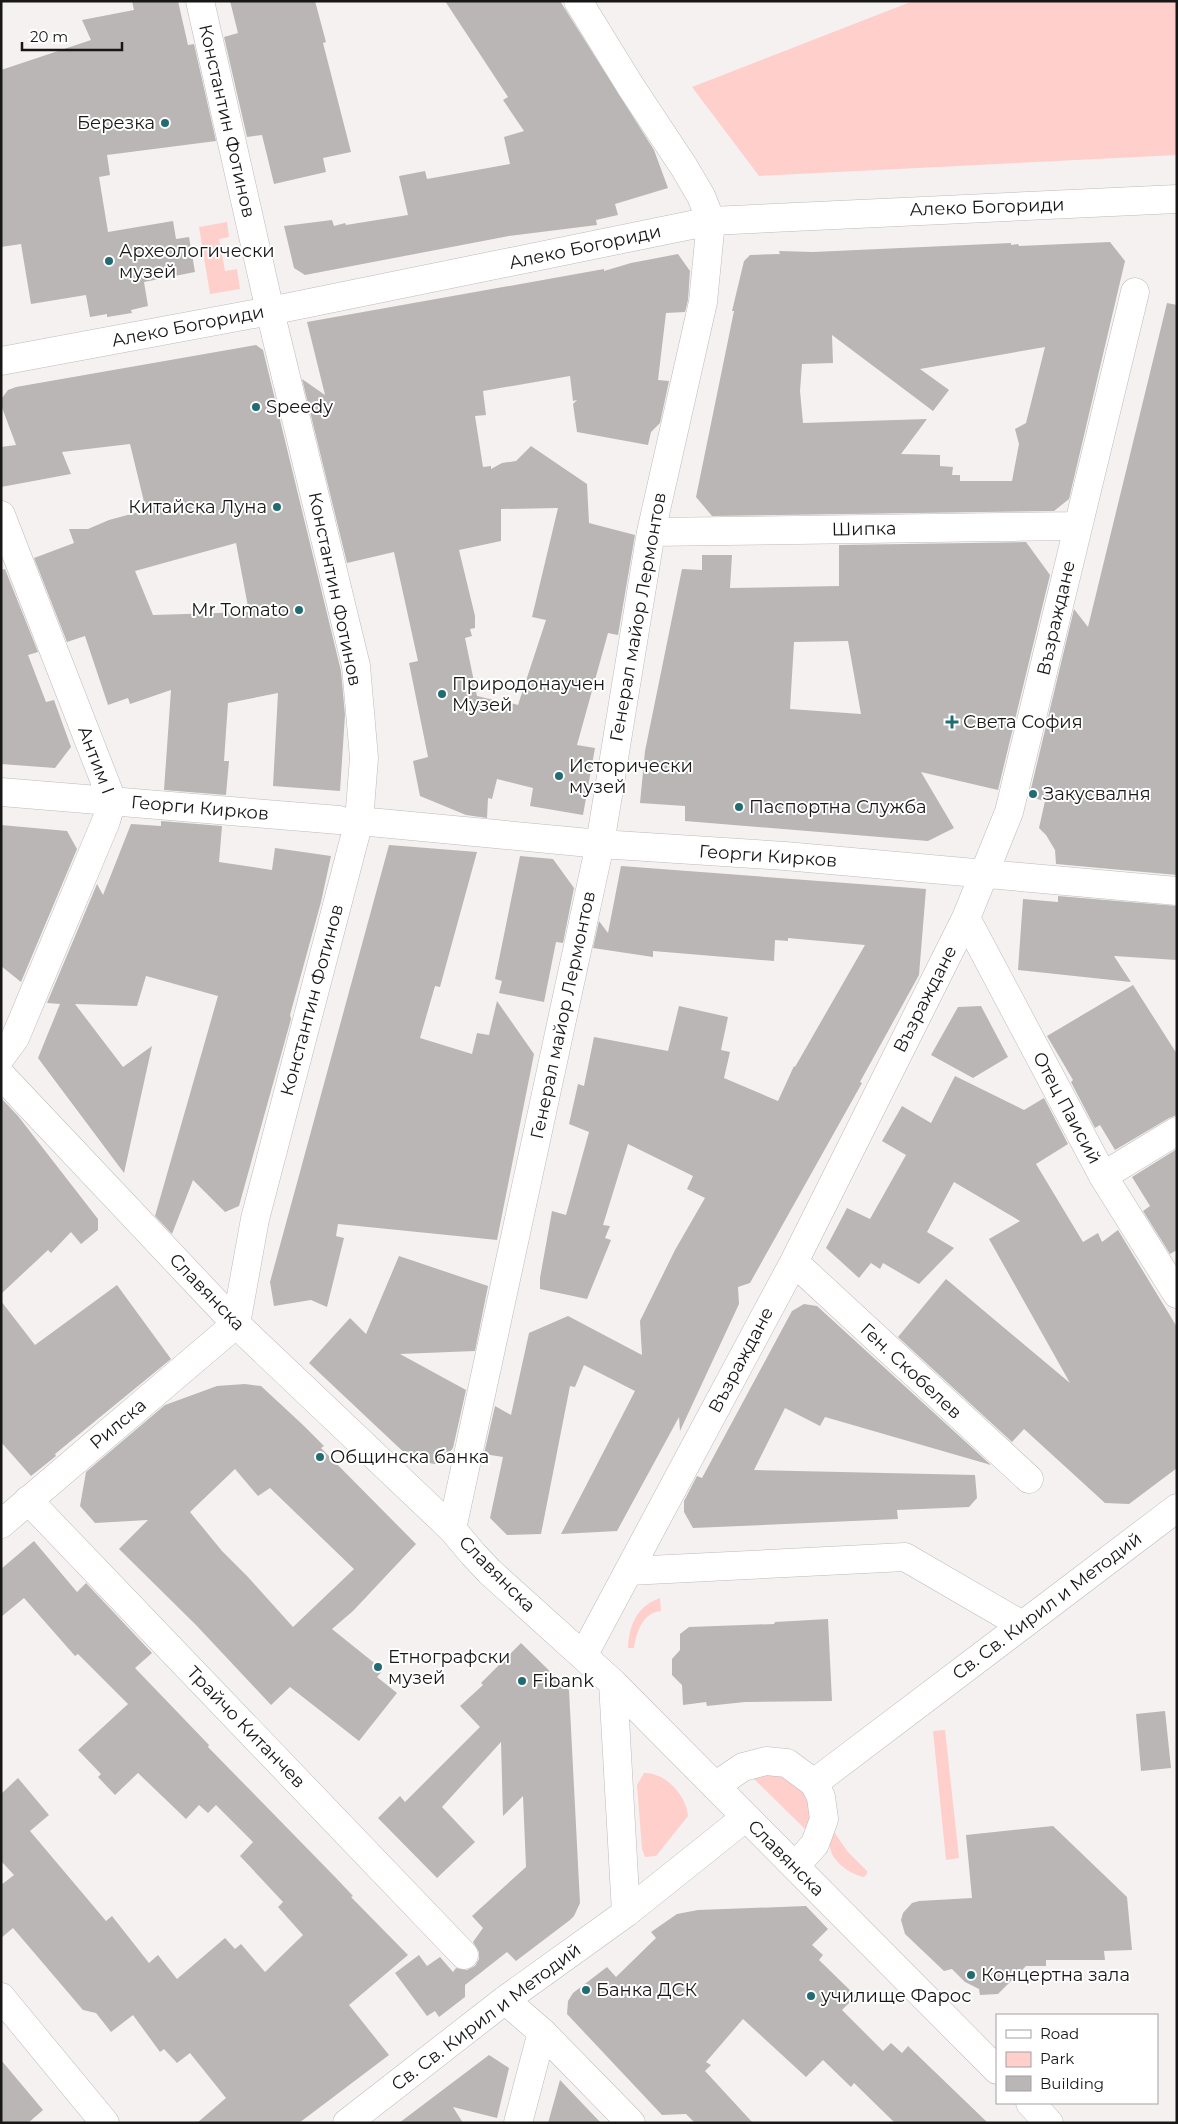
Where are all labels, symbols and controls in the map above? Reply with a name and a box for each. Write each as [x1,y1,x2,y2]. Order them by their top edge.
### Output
scale bar [22,20,122,52]
street label: Константин Фотинов [194,22,260,220]
text: 20 m [30,27,68,46]
place label: Березка [77,112,155,134]
marker: Березка [159,117,171,129]
street label: Алеко Богориди [909,193,1065,221]
street label: Алеко Богориди [507,220,663,274]
place label: Археологически музей [119,240,275,283]
marker: Археологически музей [103,255,115,267]
street label: Алеко Богориди [110,300,266,352]
place label: Speedy [266,396,333,418]
marker: Speedy [250,401,262,413]
street label: Константин Фотинов [304,490,366,688]
street label: Генерал майор Лермонтов [605,491,671,743]
place label: Китайска Луна [128,496,267,518]
marker: Китайска Луна [271,501,283,513]
street label: Шипка [831,517,897,541]
street label: Възраждане [1032,558,1080,678]
place label: Mr Tomato [191,599,289,621]
marker: Mr Tomato [293,604,305,616]
place label: Природонаучен Музей [452,673,605,716]
marker: Природонаучен Музей [436,688,448,700]
place label: Света София [963,711,1083,733]
marker: Света София [945,715,959,729]
street label: Антим I [73,723,119,797]
place label: Исторически музей [569,755,693,798]
marker: Исторически музей [553,770,565,782]
place label: Закусвалня [1043,783,1151,805]
marker: Закусвалня [1027,788,1039,800]
street label: Георги Кирков [130,791,270,825]
place label: Паспортна Служба [749,796,926,818]
marker: Паспортна Служба [733,801,745,813]
street label: Георги Кирков [698,840,838,872]
street label: Генерал майор Лермонтов [526,889,600,1141]
street label: Константин Фотинов [276,902,348,1098]
street label: Възраждане [889,942,961,1056]
street label: Отец Паисий [1028,1048,1106,1168]
street label: Славянска [165,1249,249,1335]
street label: Възраждане [704,1303,778,1417]
street label: Ген. Скобелев [856,1318,966,1424]
street label: Рилска [85,1394,151,1454]
place label: Общинска банка [330,1446,489,1468]
marker: Общинска банка [314,1451,326,1463]
street label: Св. Св. Кирил и Методий [948,1528,1146,1684]
street label: Славянска [454,1531,540,1617]
place label: Етнографски музей [388,1646,510,1689]
street label: Трайчо Китанчев [182,1661,310,1793]
marker: Етнографски музей [372,1661,384,1673]
place label: Fibank [532,1670,594,1692]
marker: Fibank [516,1675,528,1687]
street label: Славянска [743,1815,829,1901]
street label: Св. Св. Кирил и Методий [387,1939,585,2095]
place label: Концертна зала [981,1964,1130,1986]
marker: Концертна зала [965,1969,977,1981]
place label: Банка ДСК [596,1979,697,2001]
marker: Банка ДСК [580,1984,592,1996]
place label: училище Фарос [820,1985,971,2007]
marker: училище Фарос [805,1990,817,2002]
legend [996,2014,1158,2104]
text: Road [1040,2024,1079,2043]
text: Park [1040,2049,1074,2068]
text: Building [1040,2074,1104,2093]

